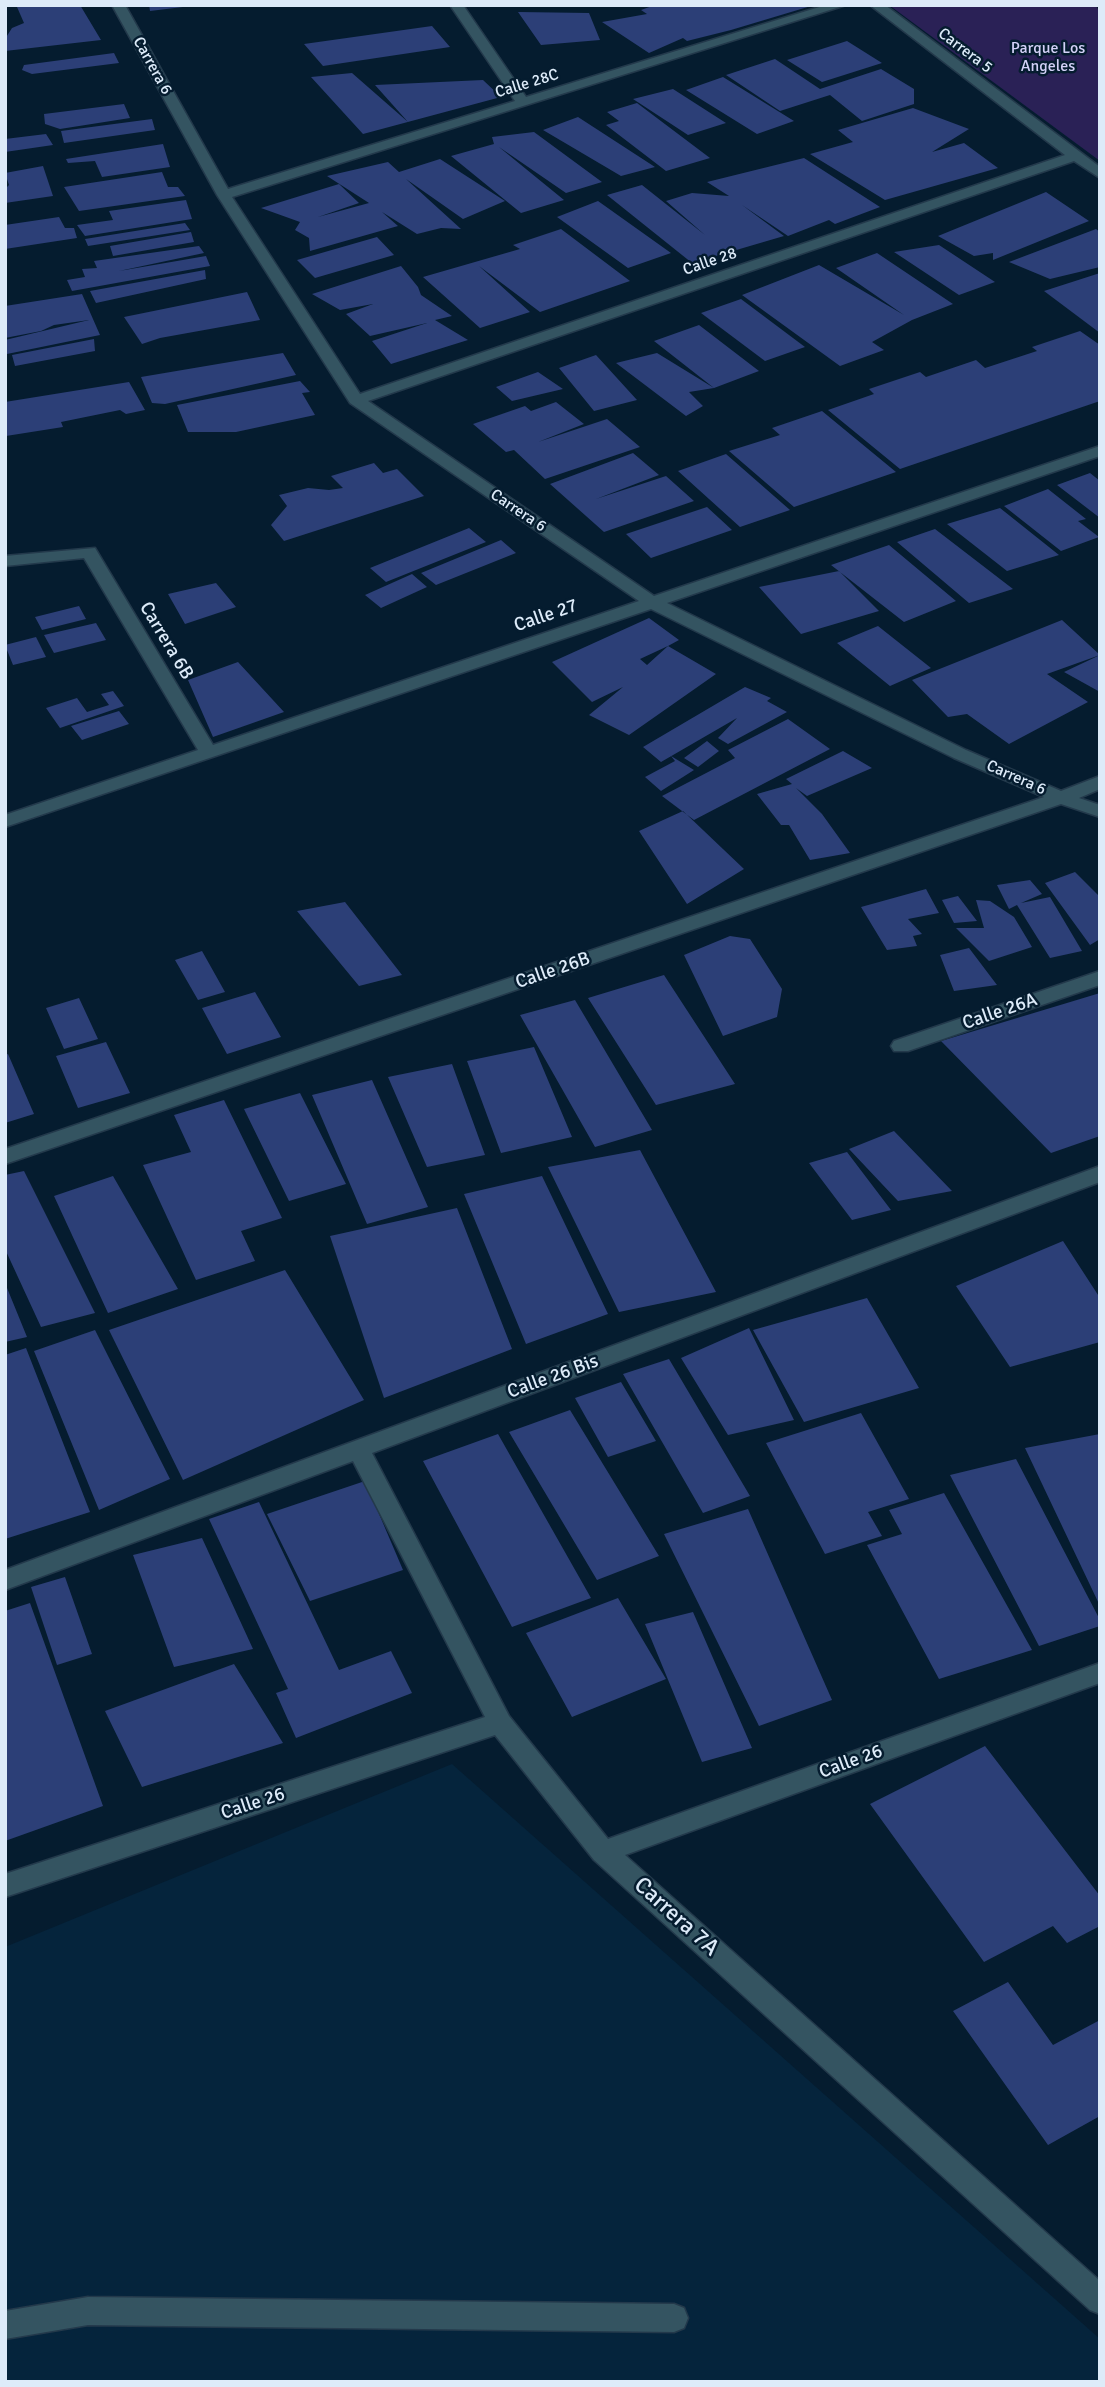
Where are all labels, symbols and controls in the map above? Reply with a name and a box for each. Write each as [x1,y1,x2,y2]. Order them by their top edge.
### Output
street label: Carrera 5 [934,24,996,78]
street label: Carrera 6 [128,34,176,98]
park label: Parque Los Angeles [1011,39,1085,77]
street label: Calle 28C [493,65,561,103]
street label: Calle 28 [681,244,739,280]
street label: Carrera 6 [486,485,550,537]
street label: Calle 27 [511,594,581,638]
street label: Carrera 6B [134,598,198,684]
street label: Carrera 6 [983,756,1049,800]
street label: Calle 26B [513,948,593,994]
street label: Calle 26A [960,989,1040,1035]
street label: Calle 26 Bis [504,1350,602,1404]
street label: Calle 26 [816,1740,886,1784]
street label: Calle 26 [218,1783,288,1825]
street label: Carrera 7A [628,1872,724,1962]

